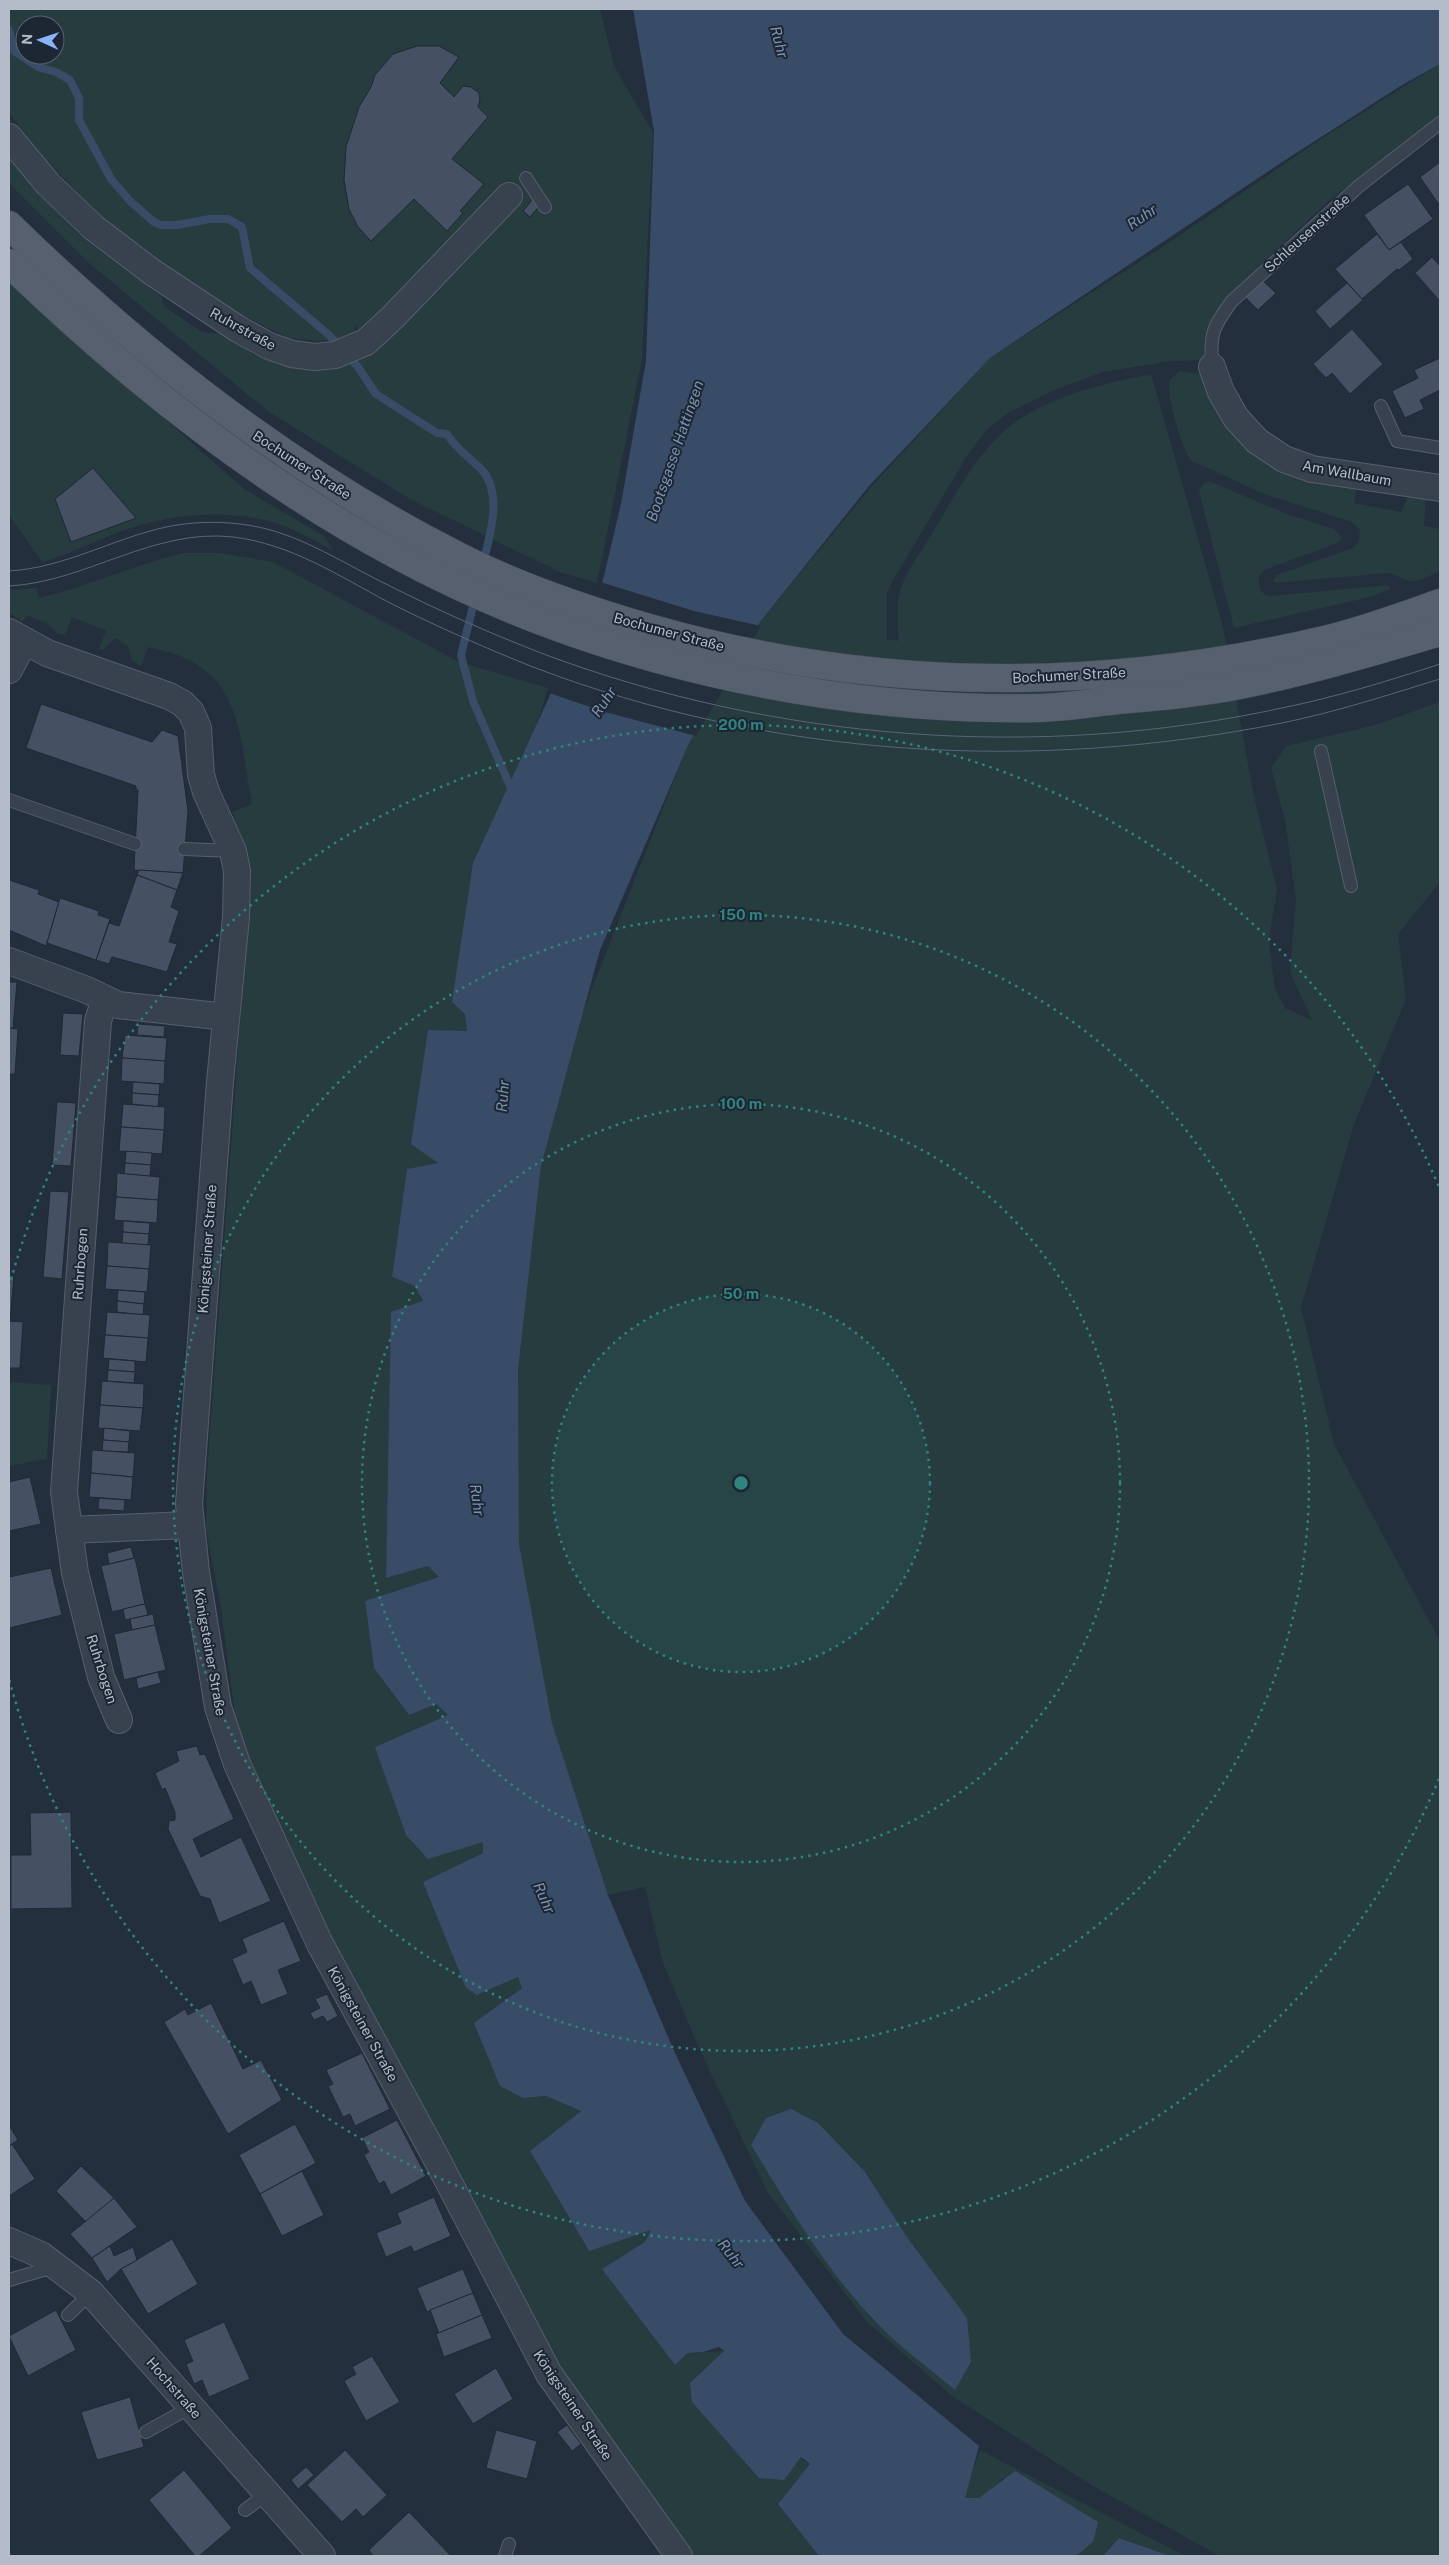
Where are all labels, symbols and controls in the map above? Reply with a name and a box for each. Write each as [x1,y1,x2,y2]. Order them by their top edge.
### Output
north arrow [15,15,65,65]
water label: Ruhr [767,24,792,60]
text: N [19,33,35,45]
street label: Schleusenstraße [1261,190,1353,276]
water label: Ruhr [1124,200,1160,233]
street label: Ruhrstraße [207,304,279,354]
water label: Bootsgasse Hattingen [642,378,707,524]
street label: Bochumer Straße [250,427,354,503]
street label: Am Wallbaum [1301,457,1393,489]
street label: Bochumer Straße [612,610,726,654]
street label: Bochumer Straße [1012,664,1126,686]
water label: Ruhr [588,683,620,720]
text: 200 m [718,716,764,733]
text: 150 m [719,906,763,923]
water label: Ruhr [493,1079,512,1113]
text: 100 m [720,1095,762,1112]
street label: Königsteiner Straße [195,1184,219,1314]
street label: Ruhrbogen [70,1228,90,1300]
text: 50 m [723,1285,759,1302]
centre of rings [732,1474,750,1492]
water label: Ruhr [467,1483,488,1517]
street label: Königsteiner Straße [191,1587,229,1717]
street label: Ruhrbogen [83,1632,121,1706]
water label: Ruhr [530,1880,559,1916]
street label: Königsteiner Straße [325,1964,401,2084]
water label: Ruhr [715,2236,748,2272]
street label: Königsteiner Straße [530,2347,616,2463]
street label: Hochstraße [143,2354,205,2422]

